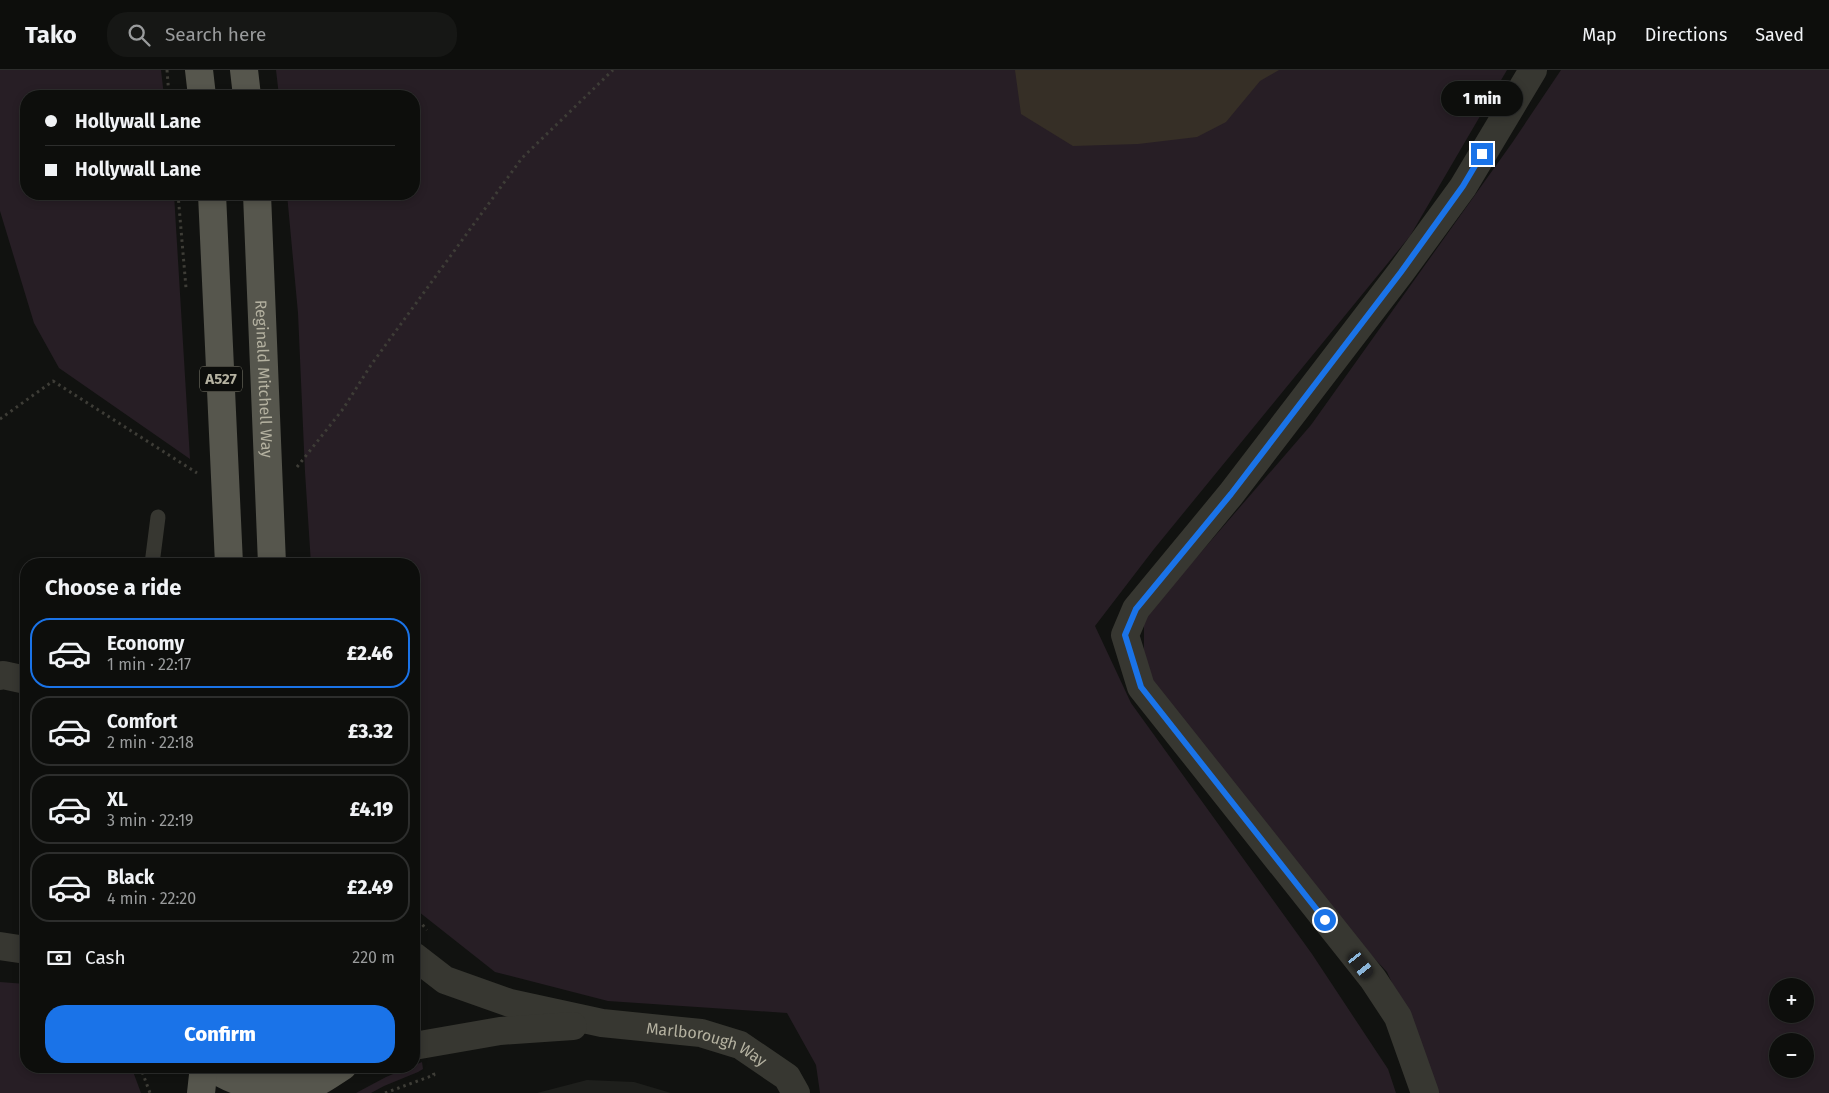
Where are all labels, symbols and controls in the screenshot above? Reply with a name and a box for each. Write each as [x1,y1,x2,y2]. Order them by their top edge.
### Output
search box [107,12,457,57]
text: Tako [25,21,77,49]
icon: search [125,21,153,49]
text: Search here [165,23,266,46]
text: Map [1582,24,1617,46]
text: Directions [1645,24,1727,46]
text: Saved [1755,24,1804,46]
callout: 1 min [1441,82,1523,116]
text: 1 min [1463,89,1501,108]
text: Hollywall Lane [75,110,201,133]
route end [1471,143,1493,165]
text: Hollywall Lane [75,158,201,181]
street label: Reginald Mitchell Way [251,299,277,459]
road number: A527 [200,366,242,392]
text: Choose a ride [45,574,181,601]
icon: car [47,631,92,676]
text: Economy [107,632,184,655]
text: £2.46 [347,642,393,665]
text: 1 min · 22:17 [107,655,191,674]
icon: car [47,709,92,754]
text: Comfort [107,710,177,733]
text: £3.32 [348,720,393,743]
text: 2 min · 22:18 [107,733,194,752]
icon: car [47,787,92,832]
text: XL [107,788,128,811]
text: £4.19 [350,798,393,821]
text: 3 min · 22:19 [107,811,194,830]
icon: car [47,865,92,910]
text: Black [107,866,154,889]
text: £2.49 [347,876,393,899]
text: 4 min · 22:20 [107,889,196,908]
route start [1314,909,1336,931]
icon: cash [45,944,73,972]
text: Cash [85,946,126,969]
text: 220 m [352,948,395,967]
car [1345,949,1376,981]
map controls [1769,978,1814,1078]
button: + [1769,978,1814,1023]
button: Confirm [45,1005,395,1063]
street label: Marlborough Way [645,1019,770,1071]
button: − [1769,1033,1814,1078]

